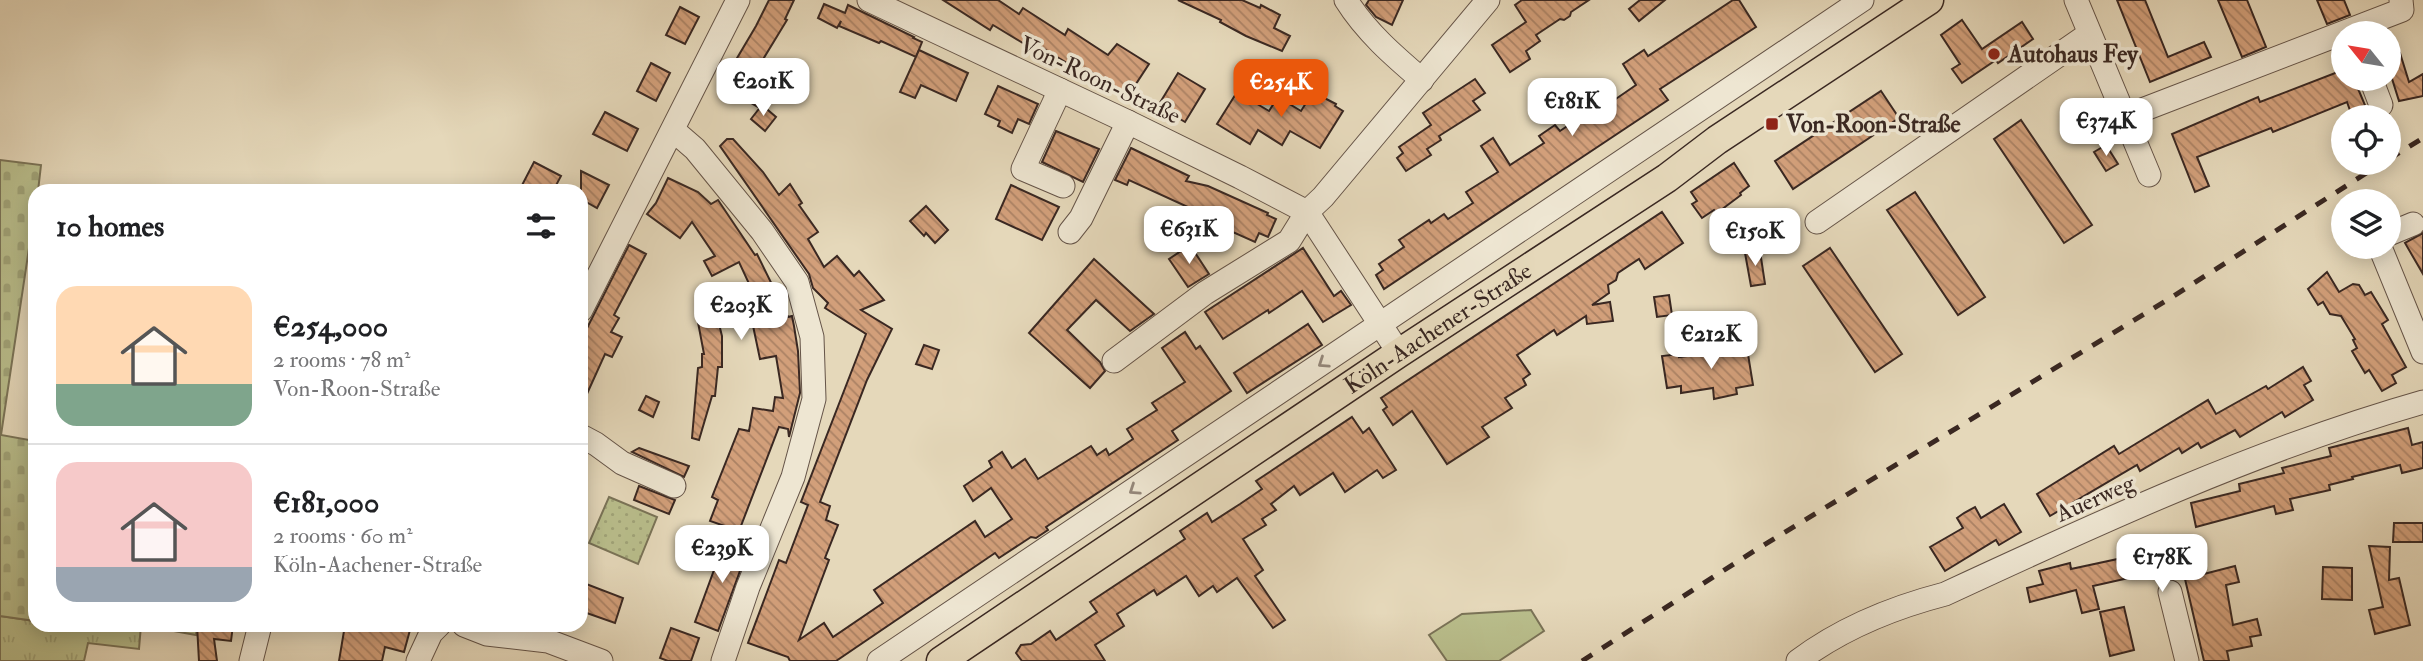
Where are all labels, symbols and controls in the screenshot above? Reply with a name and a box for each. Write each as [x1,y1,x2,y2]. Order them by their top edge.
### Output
north arrow [2331,21,2401,91]
map controls [2331,21,2401,259]
street label: Von-Roon-Straße [1014,30,1185,131]
place label: Autohaus Fey [2007,39,2139,70]
marker: Autohaus Fey [1986,46,2002,62]
pin: €201K [714,58,812,118]
pin: €254K [1232,60,1330,119]
text: €201K [732,66,794,95]
text: €254K [1249,67,1313,96]
pin: €181K [1523,78,1621,138]
text: €181K [1544,86,1600,115]
pin: €374K [2057,99,2155,158]
button: locate [2331,105,2401,175]
text: €374K [2076,106,2136,135]
place label: Von-Roon-Straße [1785,109,1961,140]
marker: Von-Roon-Straße [1764,116,1780,132]
button: layers [2331,189,2401,259]
pin: €631K [1140,206,1238,266]
icon: filters [522,207,560,245]
text: 10 homes [56,208,164,245]
pin: €150K [1706,208,1804,268]
text: €631K [1160,214,1218,243]
text: €150K [1725,216,1785,245]
street label: Köln-Aachener-Straße [1338,256,1538,402]
pin: €203K [692,282,790,342]
text: €203K [710,290,772,319]
text: €254,000 [273,308,388,345]
pin: €212K [1662,312,1760,371]
icon: home [112,314,196,398]
text: €212K [1680,319,1742,348]
text: 2 rooms · 78 m² [273,345,411,374]
one-way arrow [1318,354,1331,367]
text: Von-Roon-Straße [273,374,440,403]
street label: Auerweg [2050,467,2141,530]
one-way arrow [1129,482,1142,495]
text: €181,000 [273,484,379,521]
icon: home [112,490,196,574]
text: 2 rooms · 60 m² [273,521,413,550]
pin: €239K [673,526,771,585]
text: €239K [691,533,753,562]
pin: €178K [2113,534,2211,594]
text: €178K [2132,542,2192,571]
text: Köln-Aachener-Straße [273,550,482,579]

